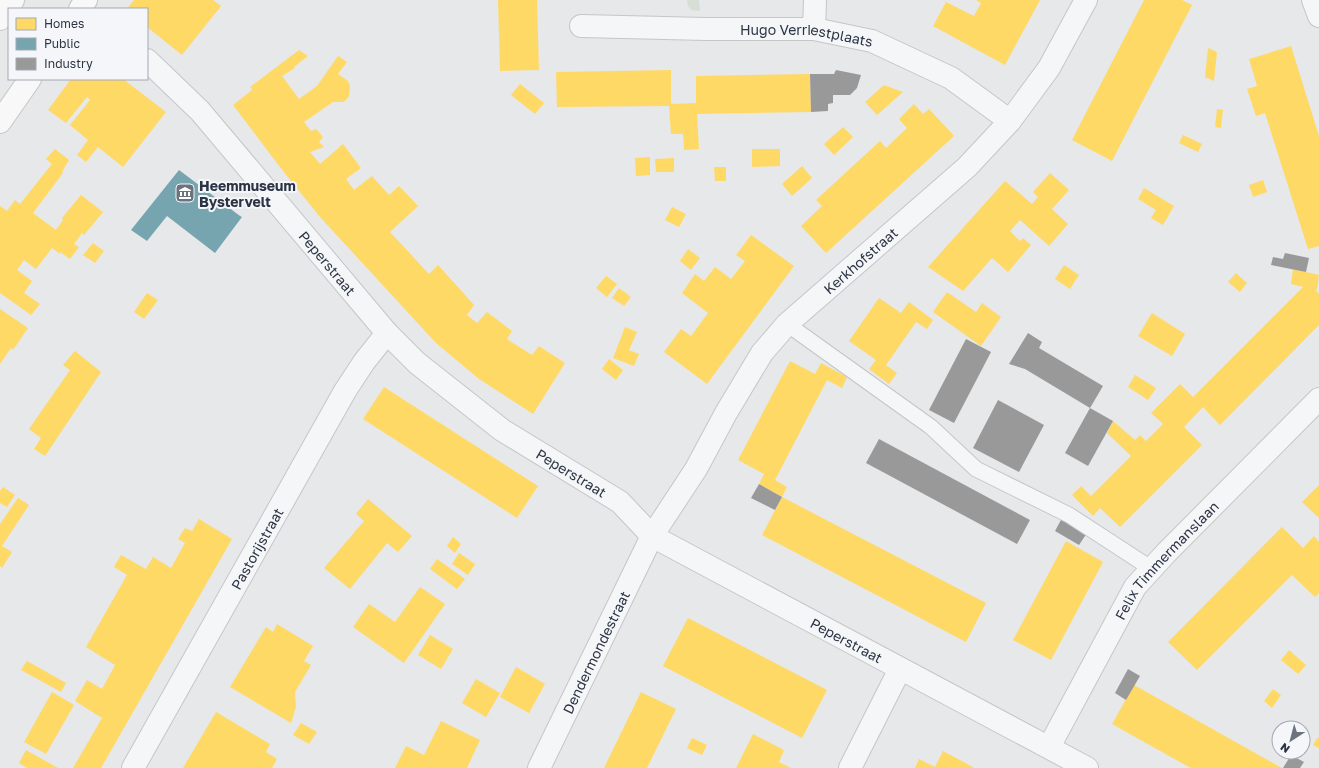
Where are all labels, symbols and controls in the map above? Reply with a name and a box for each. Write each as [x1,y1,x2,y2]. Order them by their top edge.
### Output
legend [8,8,148,80]
text: Homes [44,16,84,31]
street label: Hugo Verriestplaats [740,20,874,49]
text: Public [44,36,81,51]
text: Industry [44,56,93,71]
place label: Heemmuseum Bystervelt [199,177,296,210]
museum icon: Heemmuseum Bystervelt [174,182,196,204]
street label: Kerkhofstraat [820,223,901,297]
street label: Peperstraat [296,227,360,298]
street label: Peperstraat [533,445,610,500]
street label: Felix Timmermanslaan [1111,497,1222,622]
street label: Pastorijstraat [227,504,286,592]
street label: Dendermondestraat [558,588,633,716]
street label: Peperstraat [808,614,886,666]
north arrow [1271,720,1311,760]
text: N [1278,741,1292,756]

